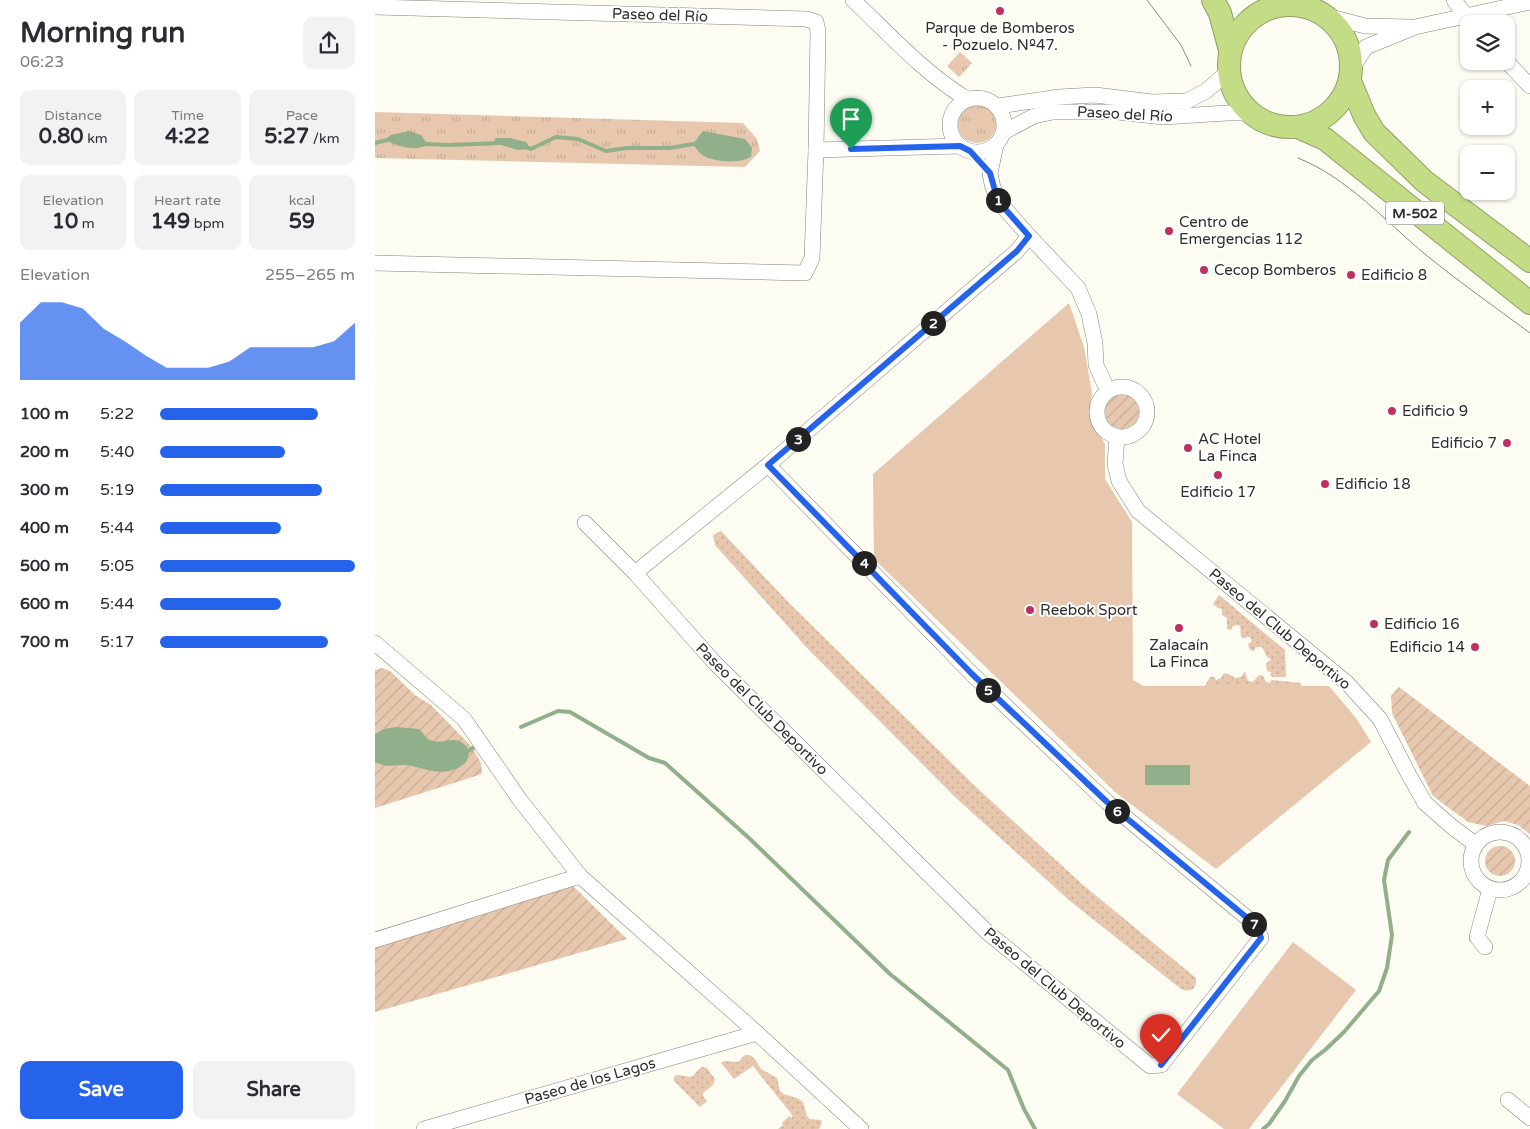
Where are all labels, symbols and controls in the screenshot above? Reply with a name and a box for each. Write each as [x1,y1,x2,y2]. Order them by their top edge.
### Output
street label: Paseo del Río [612,4,708,26]
marker: Parque de Bomberos - Pozuelo. Nº47. [994,5,1006,17]
map controls [1460,15,1515,200]
button: layers [1460,15,1515,70]
text: Morning run [20,16,185,50]
button: share [303,17,355,69]
place label: Parque de Bomberos - Pozuelo. Nº47. [925,19,1075,54]
text: 06:23 [20,52,64,72]
button: + [1460,80,1515,135]
pin [830,98,872,149]
street label: Paseo del Río [1077,103,1173,125]
icon: arrive [837,105,865,133]
text: Distance [44,107,102,124]
text: Time [171,107,204,124]
text: Pace [286,107,318,124]
text: 0.80 [39,124,84,149]
text: 4:22 [165,124,210,149]
text: 5:27 [264,124,309,149]
text: km [84,130,108,147]
text: /km [309,130,340,147]
button: − [1460,145,1515,200]
pin: 1 [985,188,1011,212]
text: Elevation [43,192,104,209]
text: Heart rate [154,192,221,209]
text: kcal [289,192,315,209]
text: 1 [994,192,1003,209]
road number: M-502 [1386,202,1444,224]
text: 10 [52,209,78,234]
text: 149 [151,209,190,234]
text: 59 [289,209,315,234]
place label: Centro de Emergencias 112 [1179,213,1303,248]
text: m [78,215,95,232]
text: bpm [190,215,224,232]
marker: Centro de Emergencias 112 [1163,225,1175,237]
place label: Cecop Bomberos [1214,261,1336,279]
marker: Cecop Bomberos [1198,264,1210,276]
text: Elevation [20,265,90,285]
text: 255–265 m [265,265,355,285]
place label: Edificio 8 [1361,266,1427,284]
marker: Edificio 8 [1345,269,1357,281]
pin: 2 [921,310,945,336]
text: 2 [929,315,938,332]
place label: Edificio 9 [1402,402,1468,420]
text: 100 m [20,404,69,424]
text: 5:22 [100,404,134,424]
marker: Edificio 9 [1386,405,1398,417]
pin: 3 [785,426,811,452]
place label: AC Hotel La Finca [1198,430,1261,465]
text: 3 [794,431,803,448]
place label: Edificio 7 [1431,434,1497,452]
marker: Edificio 7 [1501,437,1513,449]
text: 200 m [20,442,69,462]
text: 5:40 [100,442,134,462]
marker: AC Hotel La Finca [1182,442,1194,454]
marker: Edificio 17 [1212,469,1224,481]
place label: Edificio 18 [1335,475,1411,493]
marker: Edificio 18 [1319,478,1331,490]
text: 300 m [20,480,69,500]
text: 5:19 [100,480,134,500]
place label: Edificio 17 [1180,483,1256,501]
text: 400 m [20,518,69,538]
text: 5:44 [100,518,134,538]
pin: 4 [851,550,877,576]
text: 4 [860,555,869,572]
text: 500 m [20,556,69,576]
text: 5:05 [100,556,134,576]
street label: Paseo del Club Deportivo [1206,564,1354,694]
text: 600 m [20,594,69,614]
text: 5:44 [100,594,134,614]
place label: Reebok Sport [1040,601,1138,619]
marker: Reebok Sport [1024,604,1036,616]
place label: Edificio 16 [1384,615,1460,633]
marker: Edificio 16 [1368,618,1380,630]
marker: Zalacaín La Finca [1173,622,1185,634]
text: 700 m [20,632,69,652]
text: 5:17 [100,632,134,652]
place label: Zalacaín La Finca [1149,636,1209,671]
place label: Edificio 14 [1389,638,1465,656]
street label: Paseo del Club Deportivo [692,639,832,779]
marker: Edificio 14 [1469,641,1481,653]
pin: 5 [975,678,1001,702]
text: 5 [984,682,993,699]
pin: 6 [1105,798,1129,824]
text: 6 [1113,803,1122,820]
pin: 7 [1241,912,1267,936]
text: 7 [1250,916,1259,933]
street label: Paseo del Club Deportivo [981,923,1129,1053]
pin [1140,1014,1182,1065]
icon: check [1147,1021,1175,1049]
street label: Paseo de los Lagos [522,1054,658,1108]
button: Save [20,1061,183,1119]
button: Share [193,1061,355,1119]

